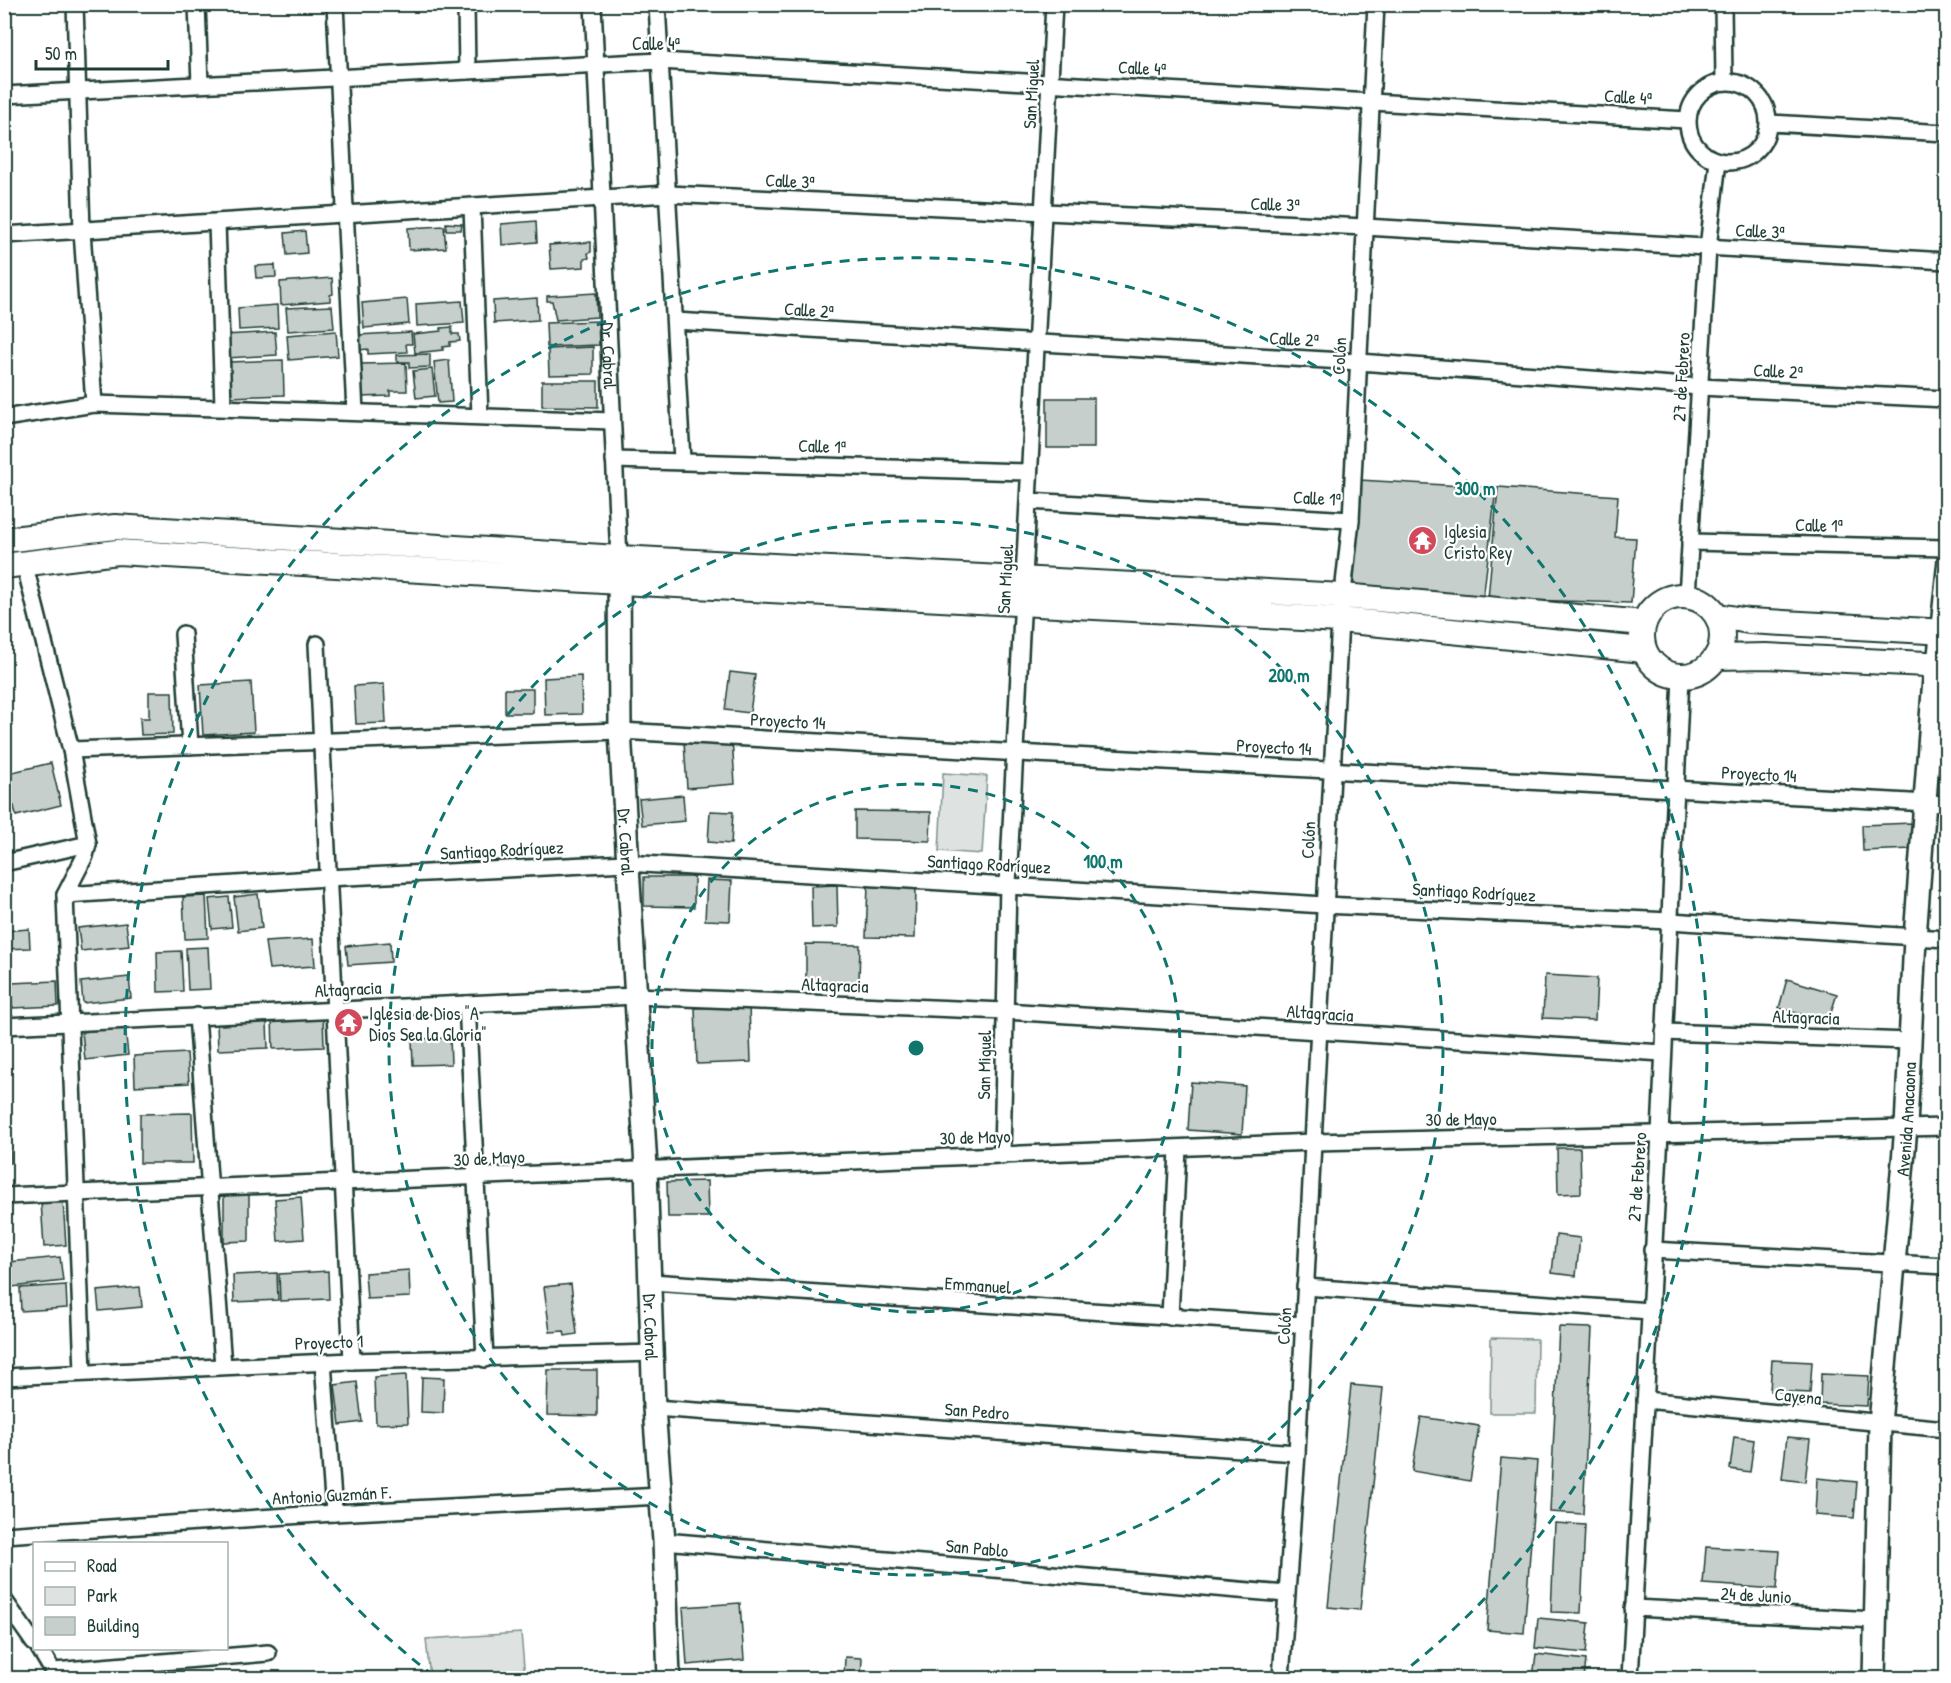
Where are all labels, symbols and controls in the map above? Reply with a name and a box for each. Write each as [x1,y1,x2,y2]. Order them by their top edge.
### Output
street label: Calle 4ª [632,31,680,56]
scale bar [36,33,168,71]
text: 50 m [45,41,77,66]
street label: Calle 4ª [1117,54,1167,82]
street label: San Miguel [1017,58,1045,129]
street label: Calle 4ª [1603,83,1653,111]
street label: Calle 3ª [765,167,815,195]
street label: Calle 3ª [1250,191,1300,217]
street label: Calle 3ª [1735,217,1785,245]
street label: Calle 2ª [783,296,835,324]
street label: Dr. Cabral [595,322,624,390]
street label: Calle 2ª [1269,325,1319,353]
street label: 27 de Febrero [1666,332,1696,422]
street label: Colón [1326,337,1352,375]
street label: Calle 2ª [1753,357,1803,385]
street label: Calle 1ª [798,433,846,459]
text: 300 m [1455,476,1495,501]
street label: Calle 1ª [1293,484,1341,512]
street label: Calle 1ª [1795,512,1843,538]
place label: Iglesia Cristo Rey [1444,519,1513,565]
temple icon: Iglesia Cristo Rey [1407,525,1439,557]
street label: San Miguel [991,543,1019,614]
text: 200 m [1269,663,1309,688]
street label: Proyecto 14 [750,707,827,735]
street label: Proyecto 14 [1236,733,1313,761]
street label: Proyecto 14 [1721,760,1798,788]
street label: Dr. Cabral [612,808,641,876]
street label: Colón [1295,821,1321,859]
street label: Santiago Rodríguez [440,834,565,866]
street label: Santiago Rodríguez [927,848,1052,880]
text: 100 m [1083,849,1123,874]
street label: Santiago Rodríguez [1412,876,1537,908]
street label: Altagracia [801,971,869,999]
street label: Altagracia [314,975,382,1003]
street label: Altagracia [1286,998,1354,1028]
place label: Iglesia de Dios "A Dios Sea la Gloria" [369,1001,487,1047]
street label: Altagracia [1772,1003,1840,1031]
temple icon: Iglesia de Dios "A Dios Sea la Gloria" [332,1007,364,1039]
street label: San Miguel [971,1030,997,1100]
centre of rings [906,1038,926,1058]
street label: Avenida Anacaona [1889,1062,1922,1177]
street label: 30 de Mayo [1425,1106,1497,1132]
street label: 30 de Mayo [939,1123,1011,1151]
street label: 27 de Febrero [1621,1132,1653,1222]
street label: 30 de Mayo [453,1144,525,1172]
street label: Emmanuel [944,1270,1012,1300]
street label: Dr. Cabral [638,1293,665,1361]
street label: Colón [1271,1307,1297,1345]
street label: Proyecto 1 [294,1328,364,1356]
street label: Cayena [1773,1381,1823,1411]
street label: San Pedro [944,1396,1010,1426]
street label: Antonio Guzmán F. [272,1479,392,1511]
street label: San Pablo [945,1533,1009,1563]
legend [33,1542,228,1650]
text: Road [87,1553,117,1578]
street label: 24 de Junio [1720,1581,1792,1609]
text: Park [87,1583,118,1608]
text: Building [87,1613,139,1638]

